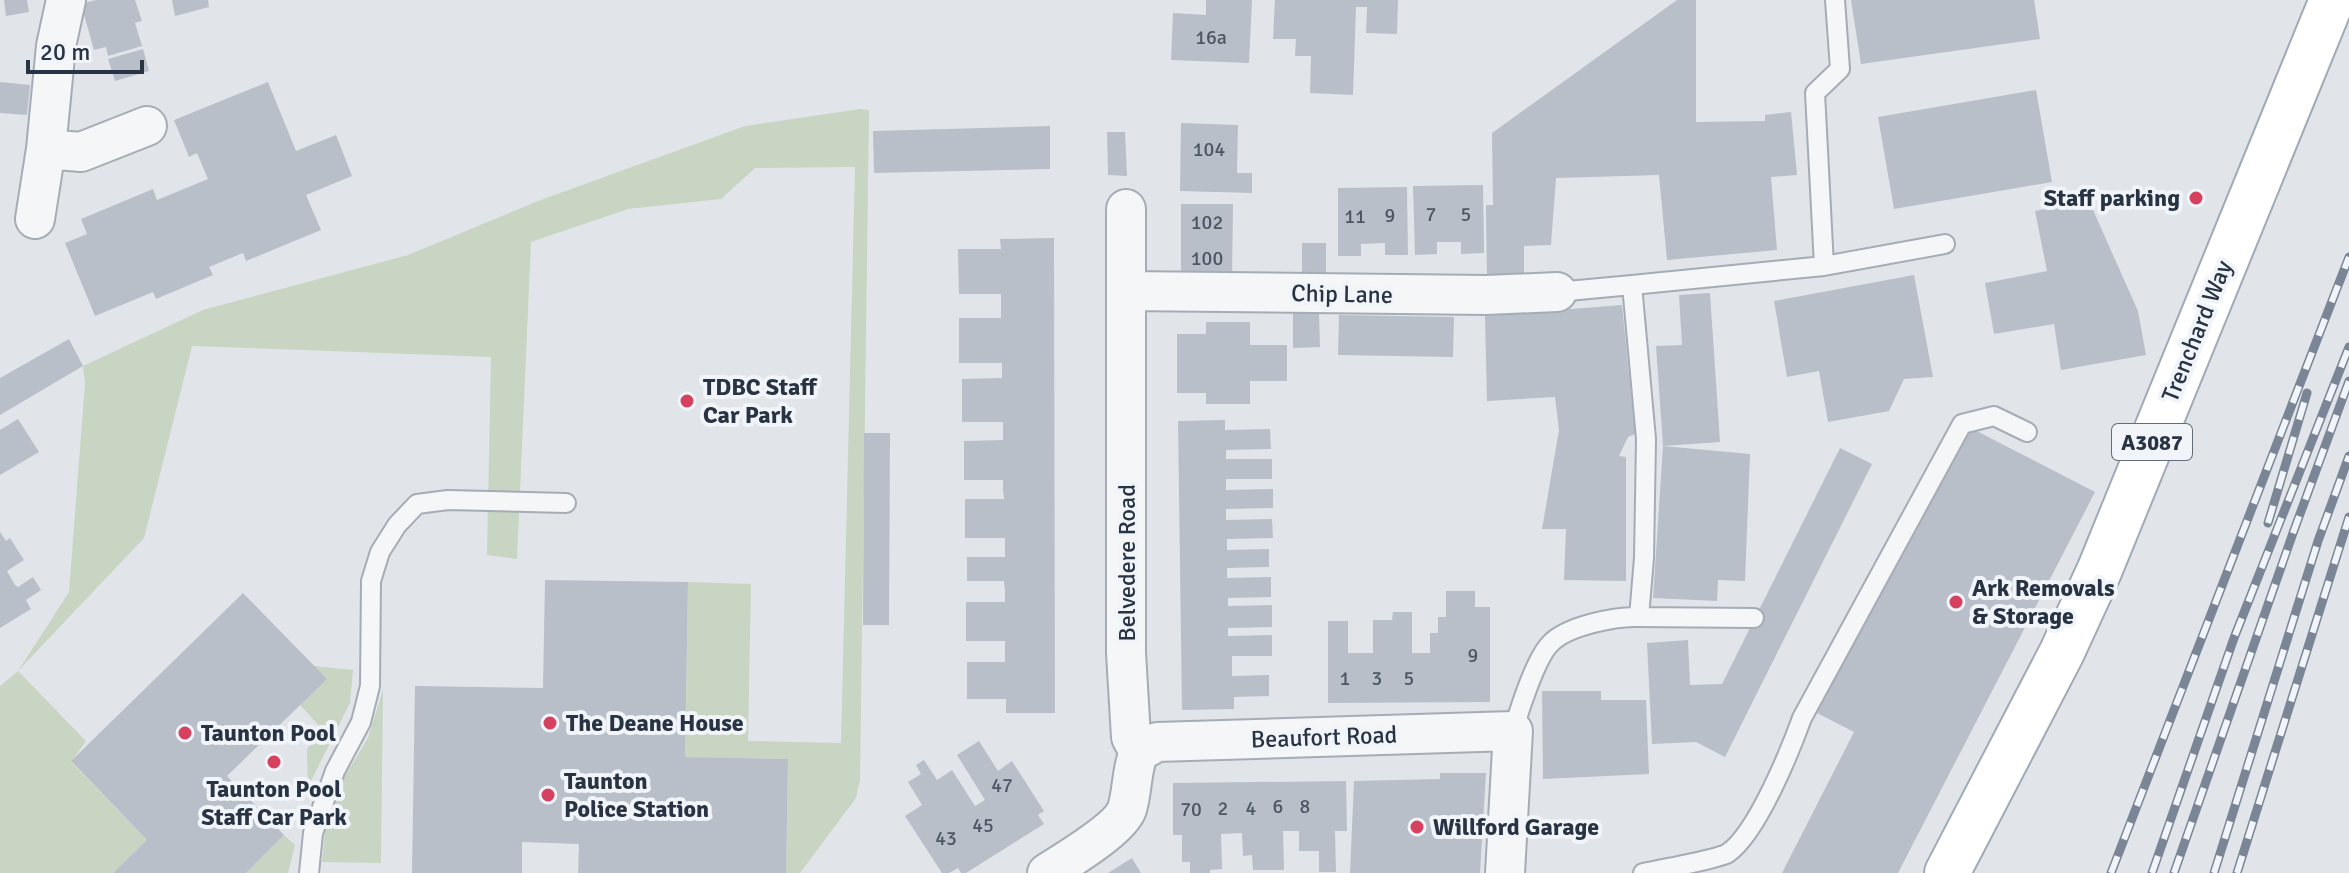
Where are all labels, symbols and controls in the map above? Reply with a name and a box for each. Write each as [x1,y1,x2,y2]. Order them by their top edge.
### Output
scale bar [28,24,142,74]
house number: 16a [1195,25,1227,50]
text: 20 m [40,37,90,67]
house number: 104 [1193,137,1225,162]
place label: Staff parking [2044,183,2180,213]
marker: Staff parking [2187,189,2205,207]
house number: 7 [1426,202,1436,227]
house number: 5 [1461,202,1471,227]
house number: 9 [1385,203,1395,228]
house number: 11 [1344,204,1366,229]
house number: 102 [1191,210,1223,235]
house number: 100 [1191,246,1223,271]
street label: Trenchard Way [2155,256,2239,406]
street label: Chip Lane [1291,278,1393,310]
place label: TDBC Staff Car Park [703,372,818,430]
marker: TDBC Staff Car Park [678,392,696,410]
road number: A3087 [2112,424,2192,460]
street label: Belvedere Road [1112,484,1142,642]
place label: Ark Removals & Storage [1972,573,2115,631]
marker: Ark Removals & Storage [1947,593,1965,611]
house number: 9 [1468,643,1478,668]
house number: 1 [1340,666,1350,691]
house number: 3 [1372,666,1382,691]
house number: 5 [1404,666,1414,691]
place label: The Deane House [566,708,744,738]
marker: The Deane House [541,714,559,732]
place label: Taunton Pool [201,718,337,748]
street label: Beaufort Road [1250,719,1398,755]
marker: Taunton Pool [176,724,194,742]
marker: Taunton Pool Staff Car Park [265,753,283,771]
place label: Taunton Police Station [564,766,709,824]
house number: 47 [991,773,1013,798]
place label: Taunton Pool Staff Car Park [201,774,347,832]
marker: Taunton Police Station [539,786,557,804]
house number: 6 [1273,794,1283,819]
house number: 8 [1300,794,1310,819]
house number: 2 [1218,796,1228,821]
house number: 4 [1246,796,1257,821]
house number: 70 [1180,797,1202,822]
place label: Willford Garage [1433,812,1599,842]
house number: 45 [972,813,994,838]
marker: Willford Garage [1408,818,1426,836]
house number: 43 [935,826,957,851]

